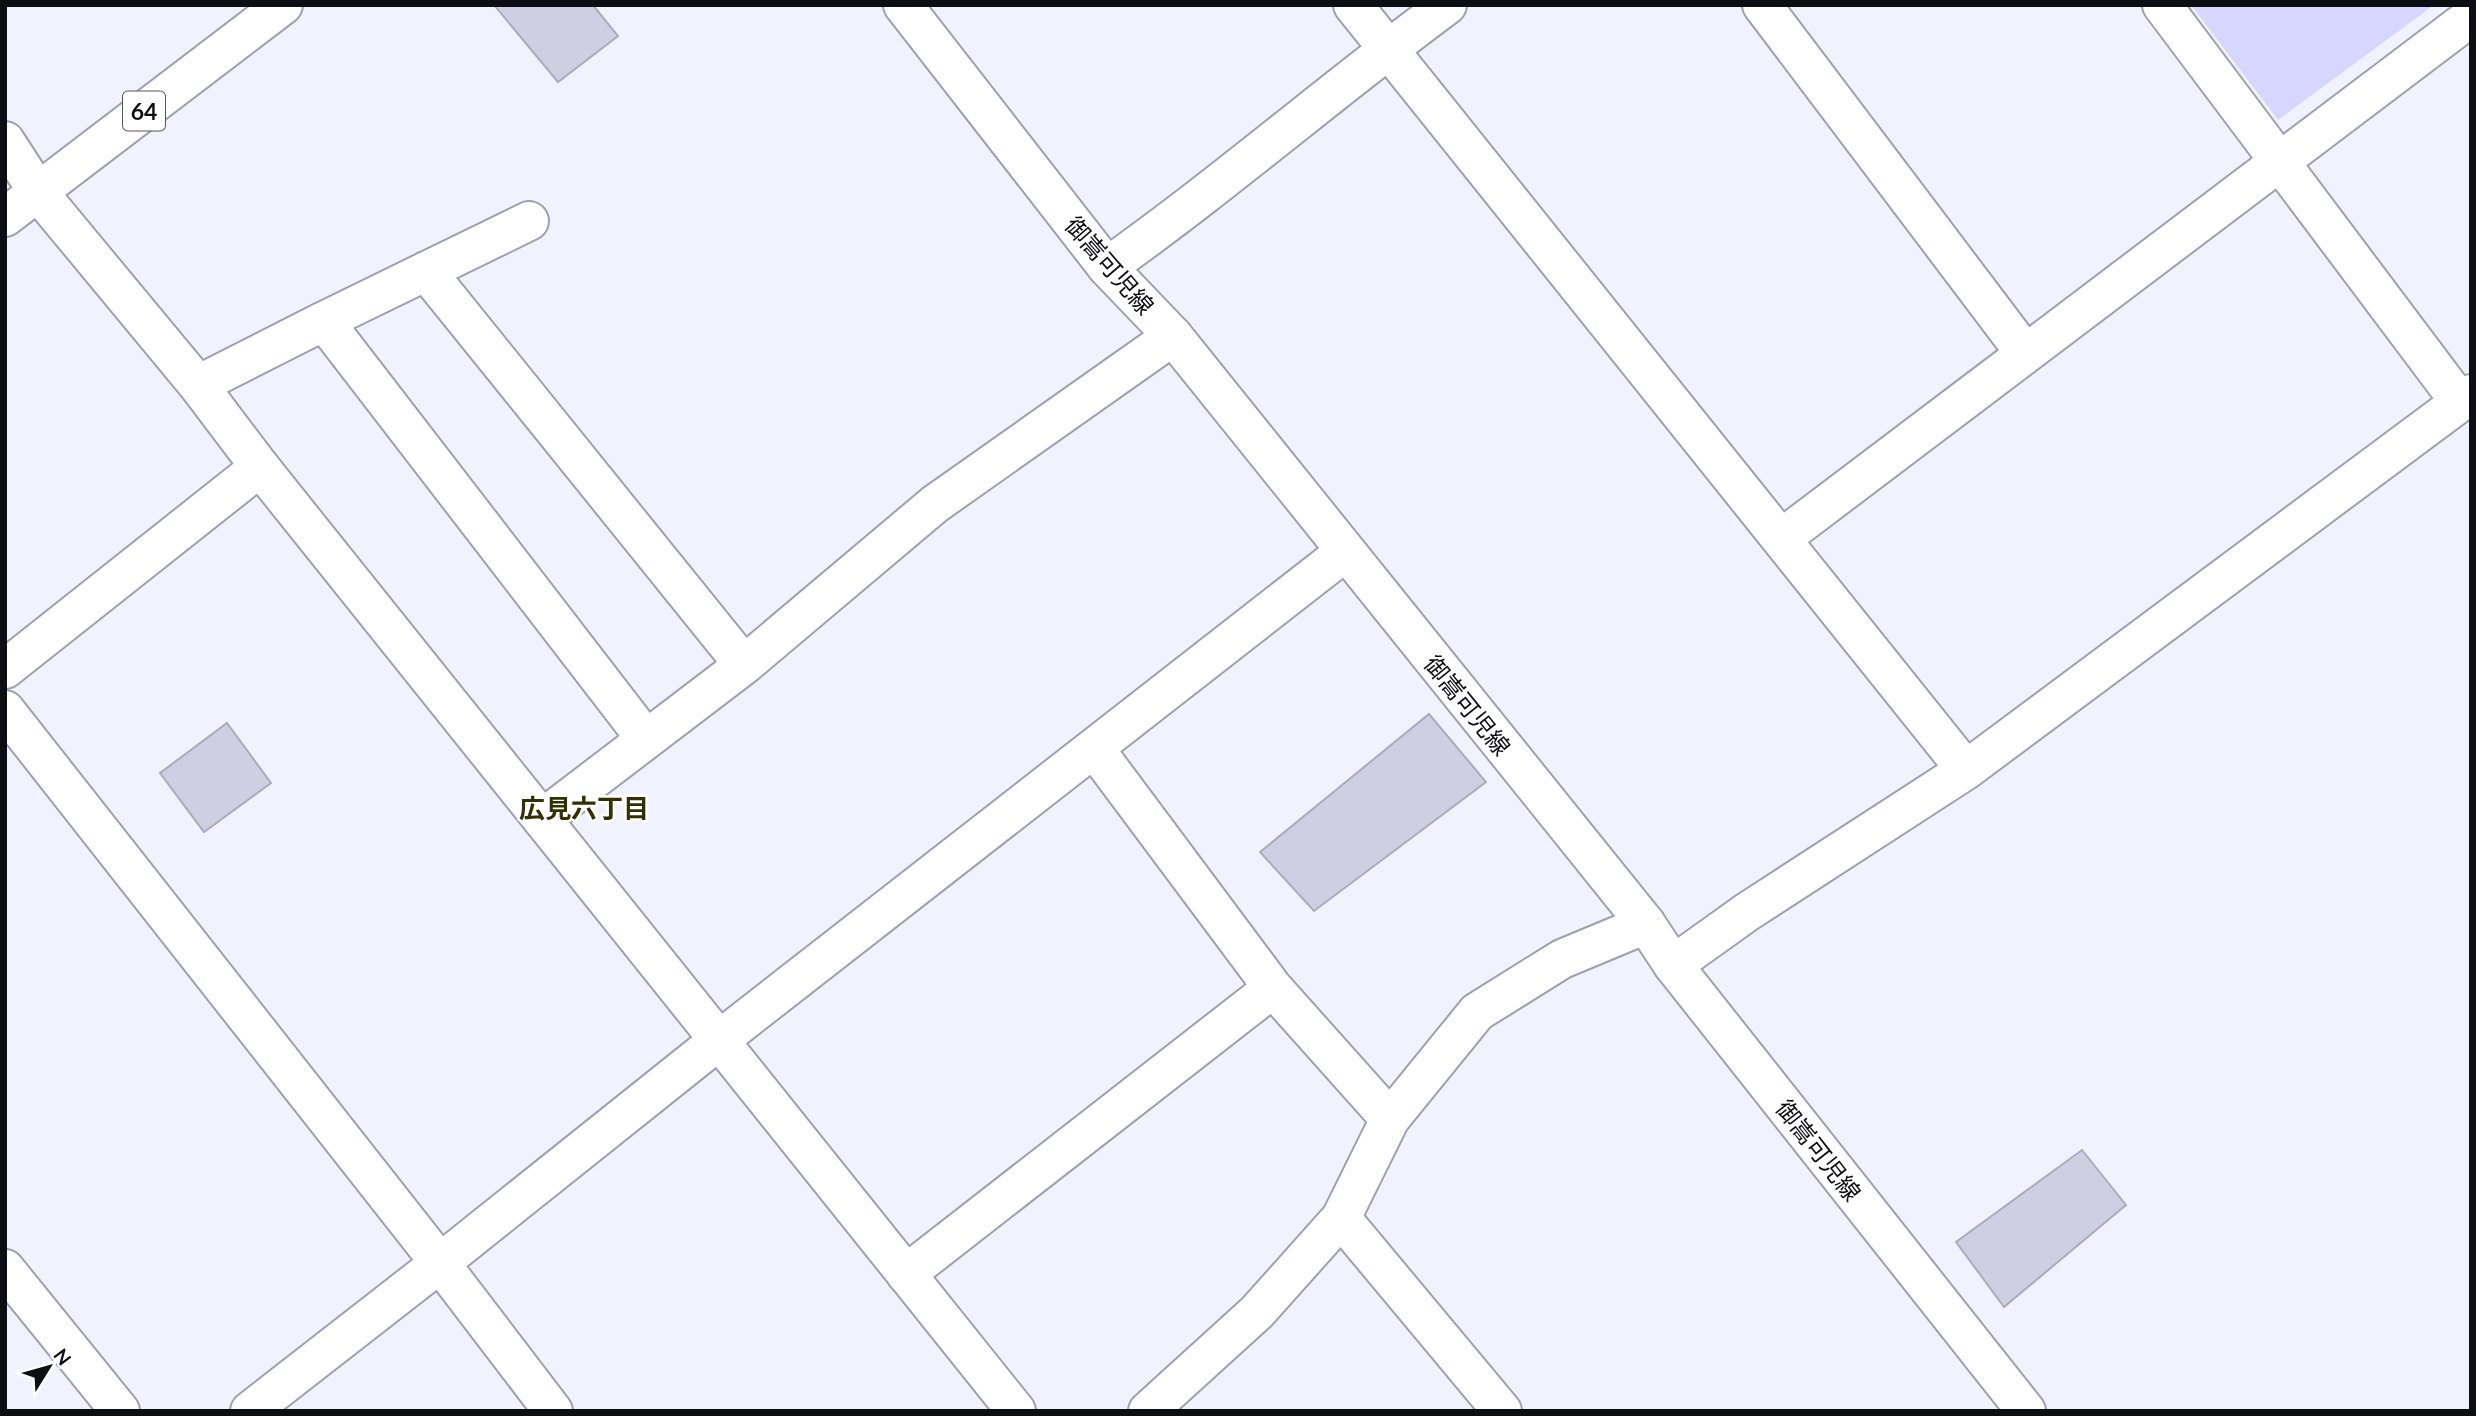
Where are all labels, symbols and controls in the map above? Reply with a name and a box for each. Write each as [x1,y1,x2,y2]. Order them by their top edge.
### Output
road number: 64 [123,92,165,130]
street label: 御嵩可児線 [1060,210,1160,320]
street label: 御嵩可児線 [1419,649,1517,761]
district label: 広見六丁目 [519,792,649,824]
street label: 御嵩可児線 [1771,1094,1867,1206]
north arrow [14,1332,84,1402]
text: N [49,1344,77,1369]

